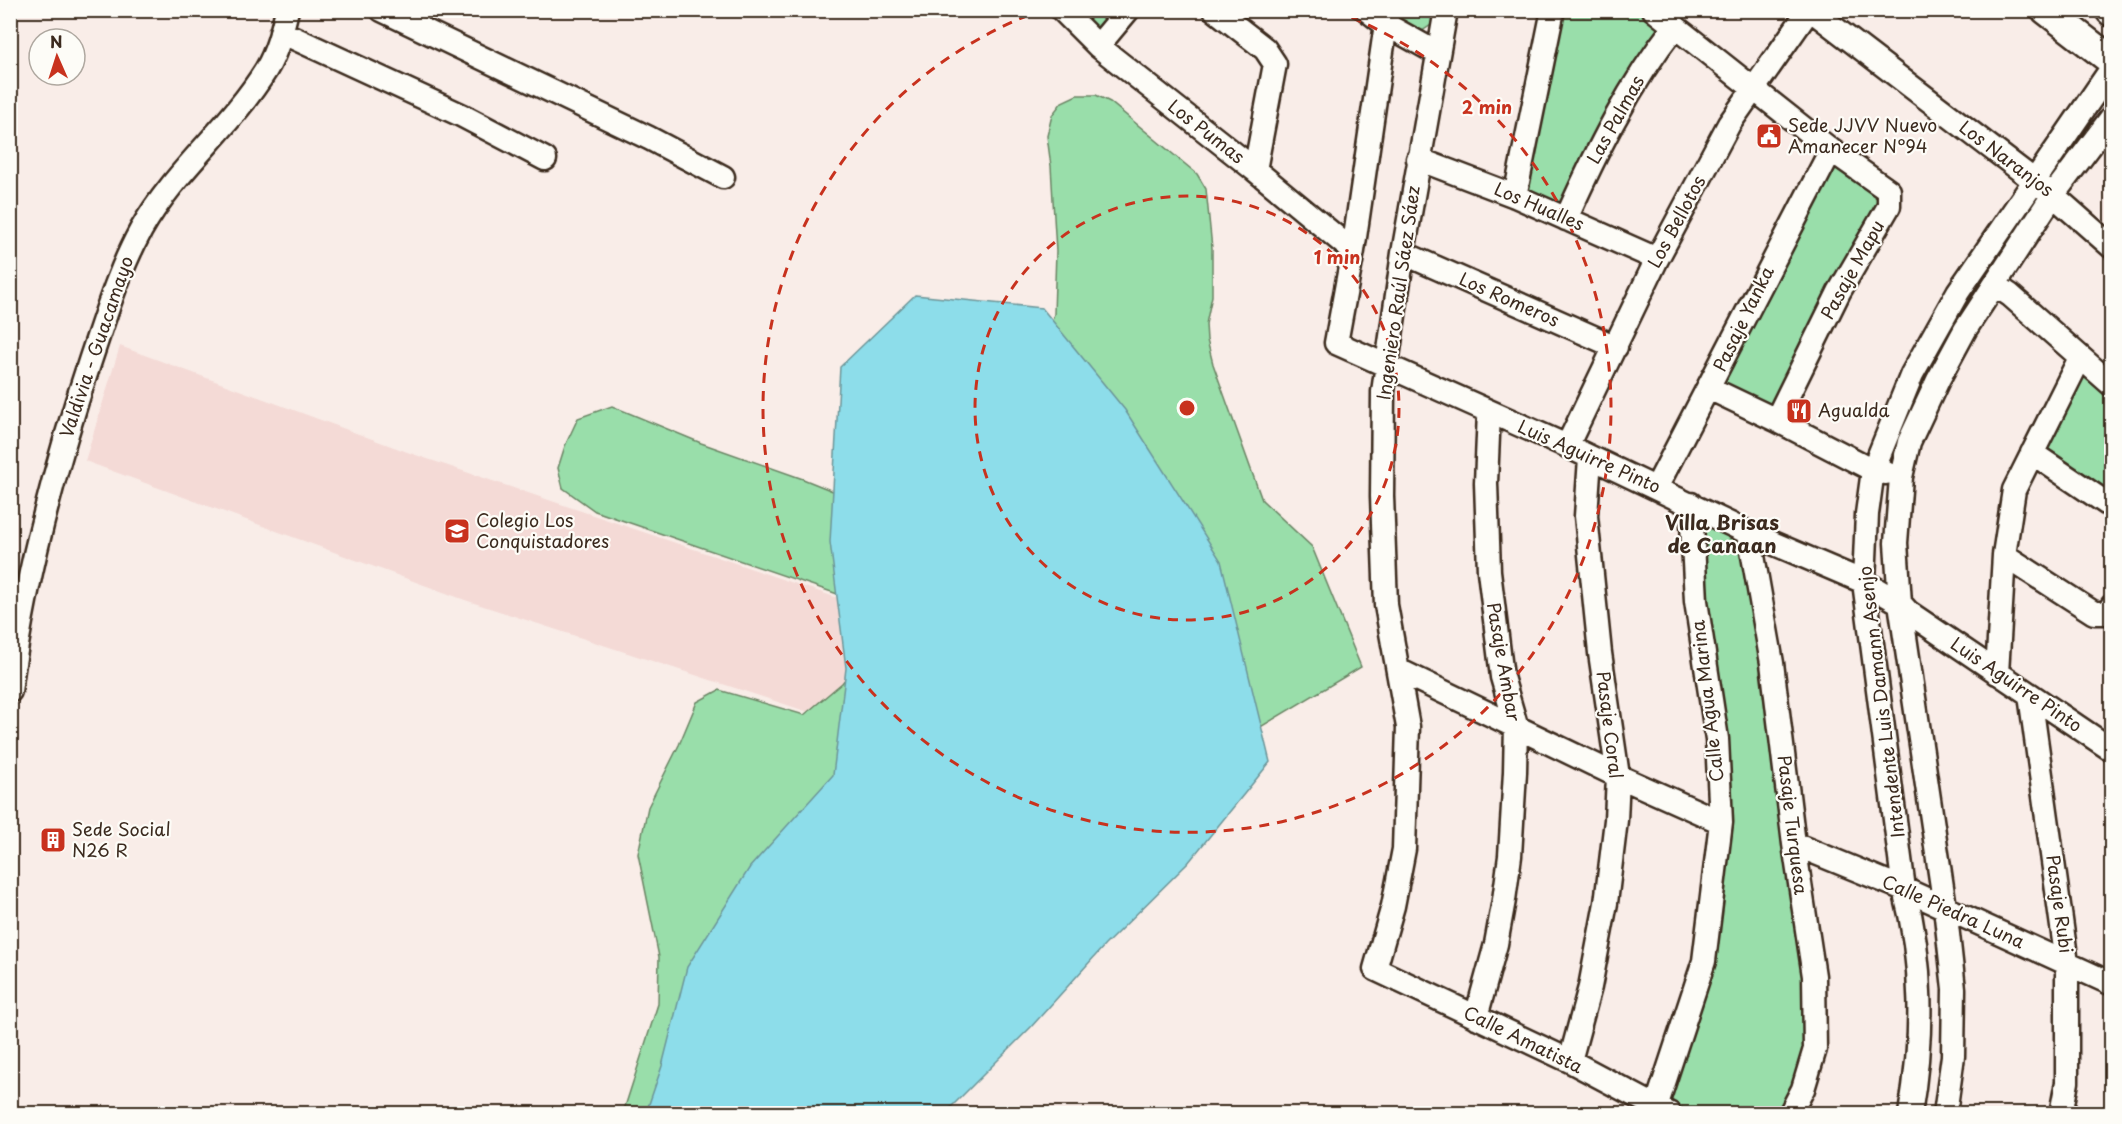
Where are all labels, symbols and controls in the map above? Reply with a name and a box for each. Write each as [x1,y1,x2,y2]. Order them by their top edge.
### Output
north arrow [27,27,87,87]
text: N [49,29,63,53]
street label: Las Palmas [1579,70,1650,168]
street label: Los Pumas [1163,92,1251,169]
text: 2 min [1462,93,1512,120]
place label: Sede JJVV Nuevo Amanecer N°94 [1788,111,1937,159]
street label: Los Naranjos [1954,113,2060,202]
public building icon: Sede JJVV Nuevo Amanecer N°94 [1754,121,1784,151]
street label: Los Bellotos [1640,170,1711,272]
street label: Los Hualles [1490,175,1589,237]
street label: Ingeniero Raúl Sáez Sáez [1369,184,1426,402]
street label: Pasaje Mapu [1813,215,1890,324]
text: 1 min [1314,243,1360,270]
street label: Valdivia - Guacamayo [52,252,139,441]
street label: Pasaje Yanka [1705,260,1780,376]
street label: Los Romeros [1455,265,1564,333]
restaurant icon: Agualda [1784,396,1814,426]
place label: Agualda [1818,396,1889,423]
centre of rings [1177,398,1197,418]
street label: Luis Aguirre Pinto [1514,412,1665,499]
place label: Colegio Los Conquistadores [476,506,609,554]
district label: Villa Brisas de Canaan [1665,507,1779,560]
school or university icon: Colegio Los Conquistadores [442,516,472,546]
street label: Intendente Luis Damann Asenjo [1850,565,1911,840]
street label: Pasaje Ambar [1481,600,1528,724]
street label: Calle Agua Marina [1683,618,1730,784]
street label: Luis Aguirre Pinto [1946,630,2088,738]
street label: Pasaje Coral [1590,669,1630,780]
street label: Pasaje Turquesa [1772,754,1816,897]
place label: Sede Social N26 R [72,815,171,863]
building icon: Sede Social N26 R [38,825,68,855]
street label: Pasaje Rubi [2040,853,2081,955]
street label: Calle Piedra Luna [1878,867,2029,954]
street label: Calle Amatista [1459,998,1589,1080]

